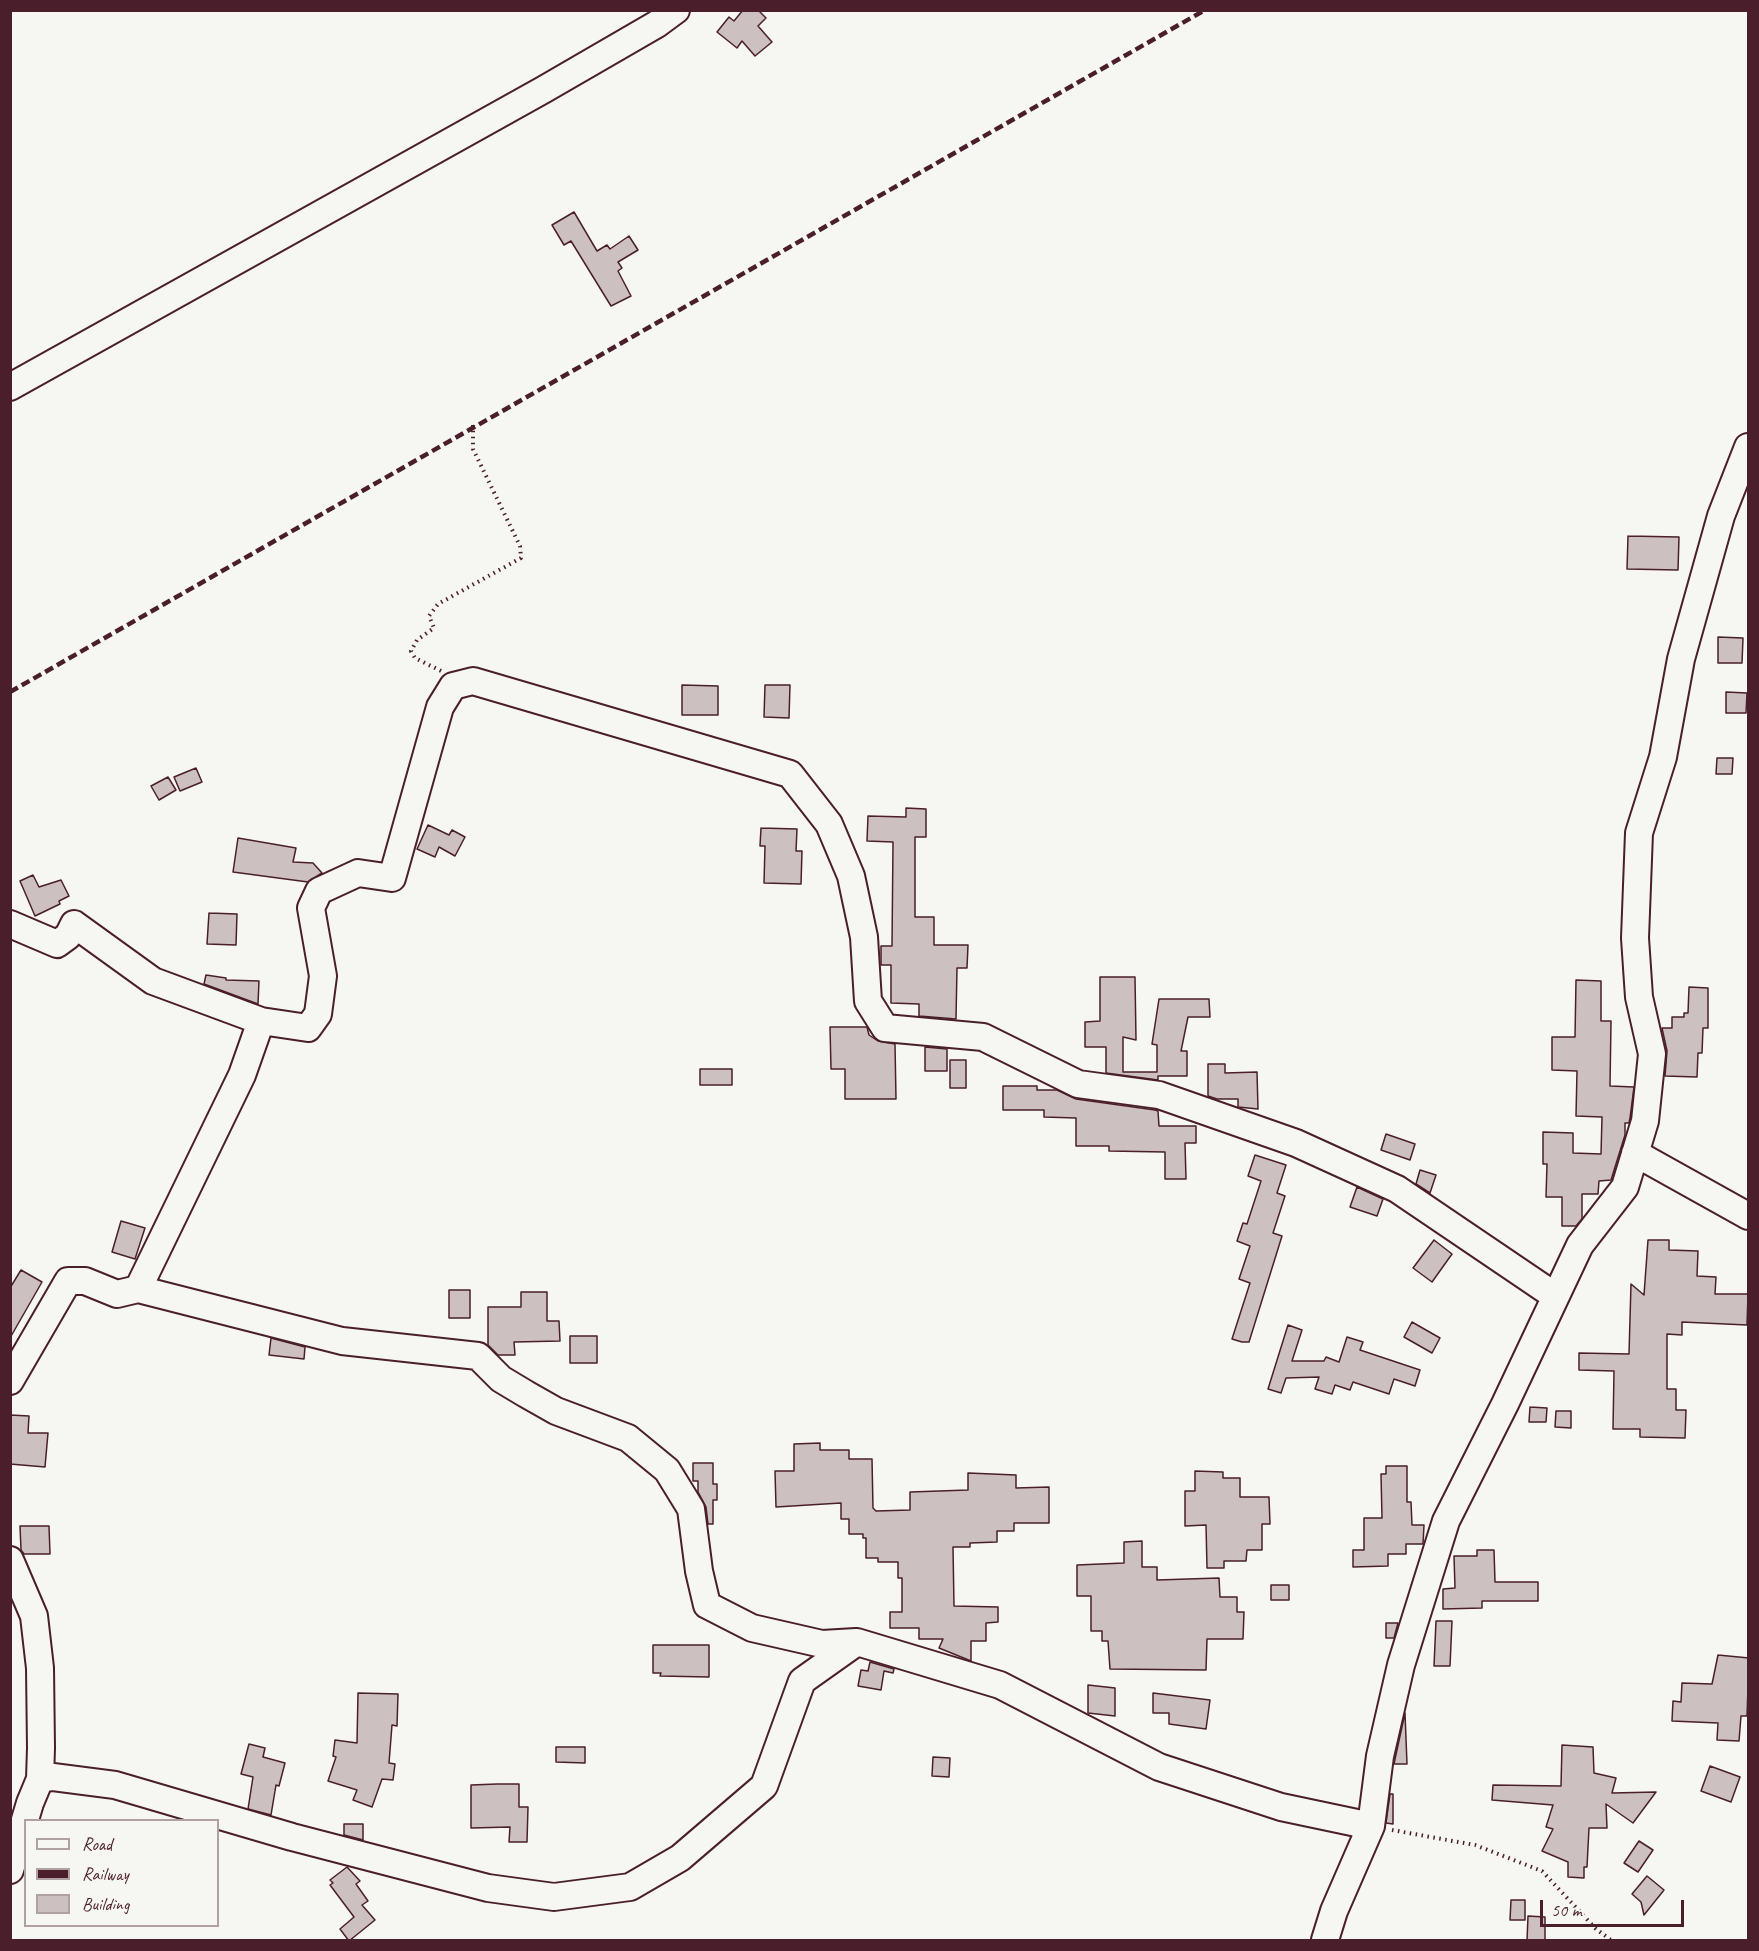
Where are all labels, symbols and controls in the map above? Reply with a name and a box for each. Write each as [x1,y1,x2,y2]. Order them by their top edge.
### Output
legend [24,1819,219,1927]
text: Road [82,1833,112,1855]
text: Railway [82,1863,129,1885]
scale bar [1543,1888,1687,1926]
text: Building [82,1893,129,1915]
text: 50 m [1551,1899,1582,1921]

